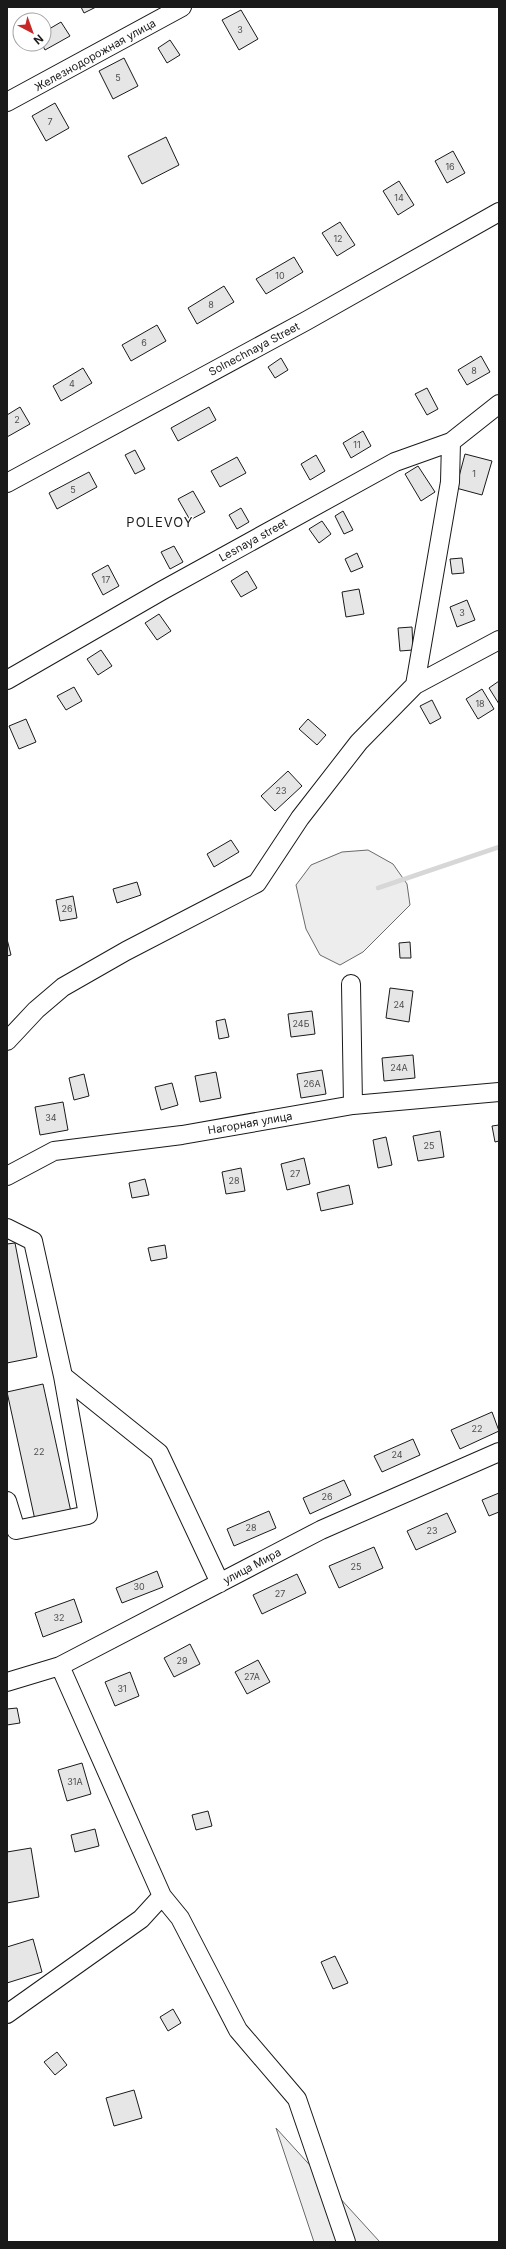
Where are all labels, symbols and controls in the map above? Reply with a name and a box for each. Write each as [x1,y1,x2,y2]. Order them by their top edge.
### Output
north arrow [12,12,52,52]
street label: Железнодорожная улица [32,16,158,94]
house number: 3 [237,24,243,35]
text: N [31,32,46,48]
house number: 5 [115,72,121,83]
house number: 7 [47,116,53,127]
house number: 16 [445,161,455,172]
house number: 14 [394,192,404,203]
house number: 12 [333,233,343,244]
house number: 10 [275,270,285,281]
house number: 8 [208,299,214,310]
street label: Solnechnaya Street [206,319,302,379]
house number: 6 [141,337,147,348]
house number: 8 [471,365,477,376]
house number: 4 [69,378,75,389]
house number: 2 [14,414,20,425]
house number: 11 [353,439,361,450]
house number: 1 [472,468,476,479]
house number: 5 [70,484,76,495]
district label: POLEVOY [126,514,194,530]
street label: Lesnaya street [216,515,290,565]
house number: 17 [102,574,110,585]
house number: 3 [459,607,465,618]
house number: 18 [475,698,485,709]
house number: 23 [275,785,287,796]
house number: 26 [61,903,73,914]
house number: 24 [393,999,405,1010]
house number: 24Б [293,1018,310,1029]
house number: 24А [390,1062,408,1073]
house number: 26А [303,1078,321,1089]
street label: Нагорная улица [207,1109,293,1137]
house number: 34 [45,1112,57,1123]
house number: 25 [424,1140,434,1151]
house number: 27 [290,1168,300,1179]
house number: 28 [228,1175,240,1186]
house number: 22 [472,1423,482,1434]
house number: 22 [34,1446,44,1457]
house number: 24 [391,1449,403,1460]
house number: 26 [321,1491,333,1502]
house number: 28 [245,1522,257,1533]
house number: 23 [426,1525,438,1536]
street label: улица Мира [221,1545,283,1587]
house number: 25 [351,1561,361,1572]
house number: 30 [133,1581,145,1592]
house number: 27 [275,1588,285,1599]
house number: 32 [53,1612,65,1623]
house number: 29 [176,1655,188,1666]
house number: 27А [244,1671,260,1682]
house number: 31 [117,1683,127,1694]
house number: 31А [67,1776,83,1787]

